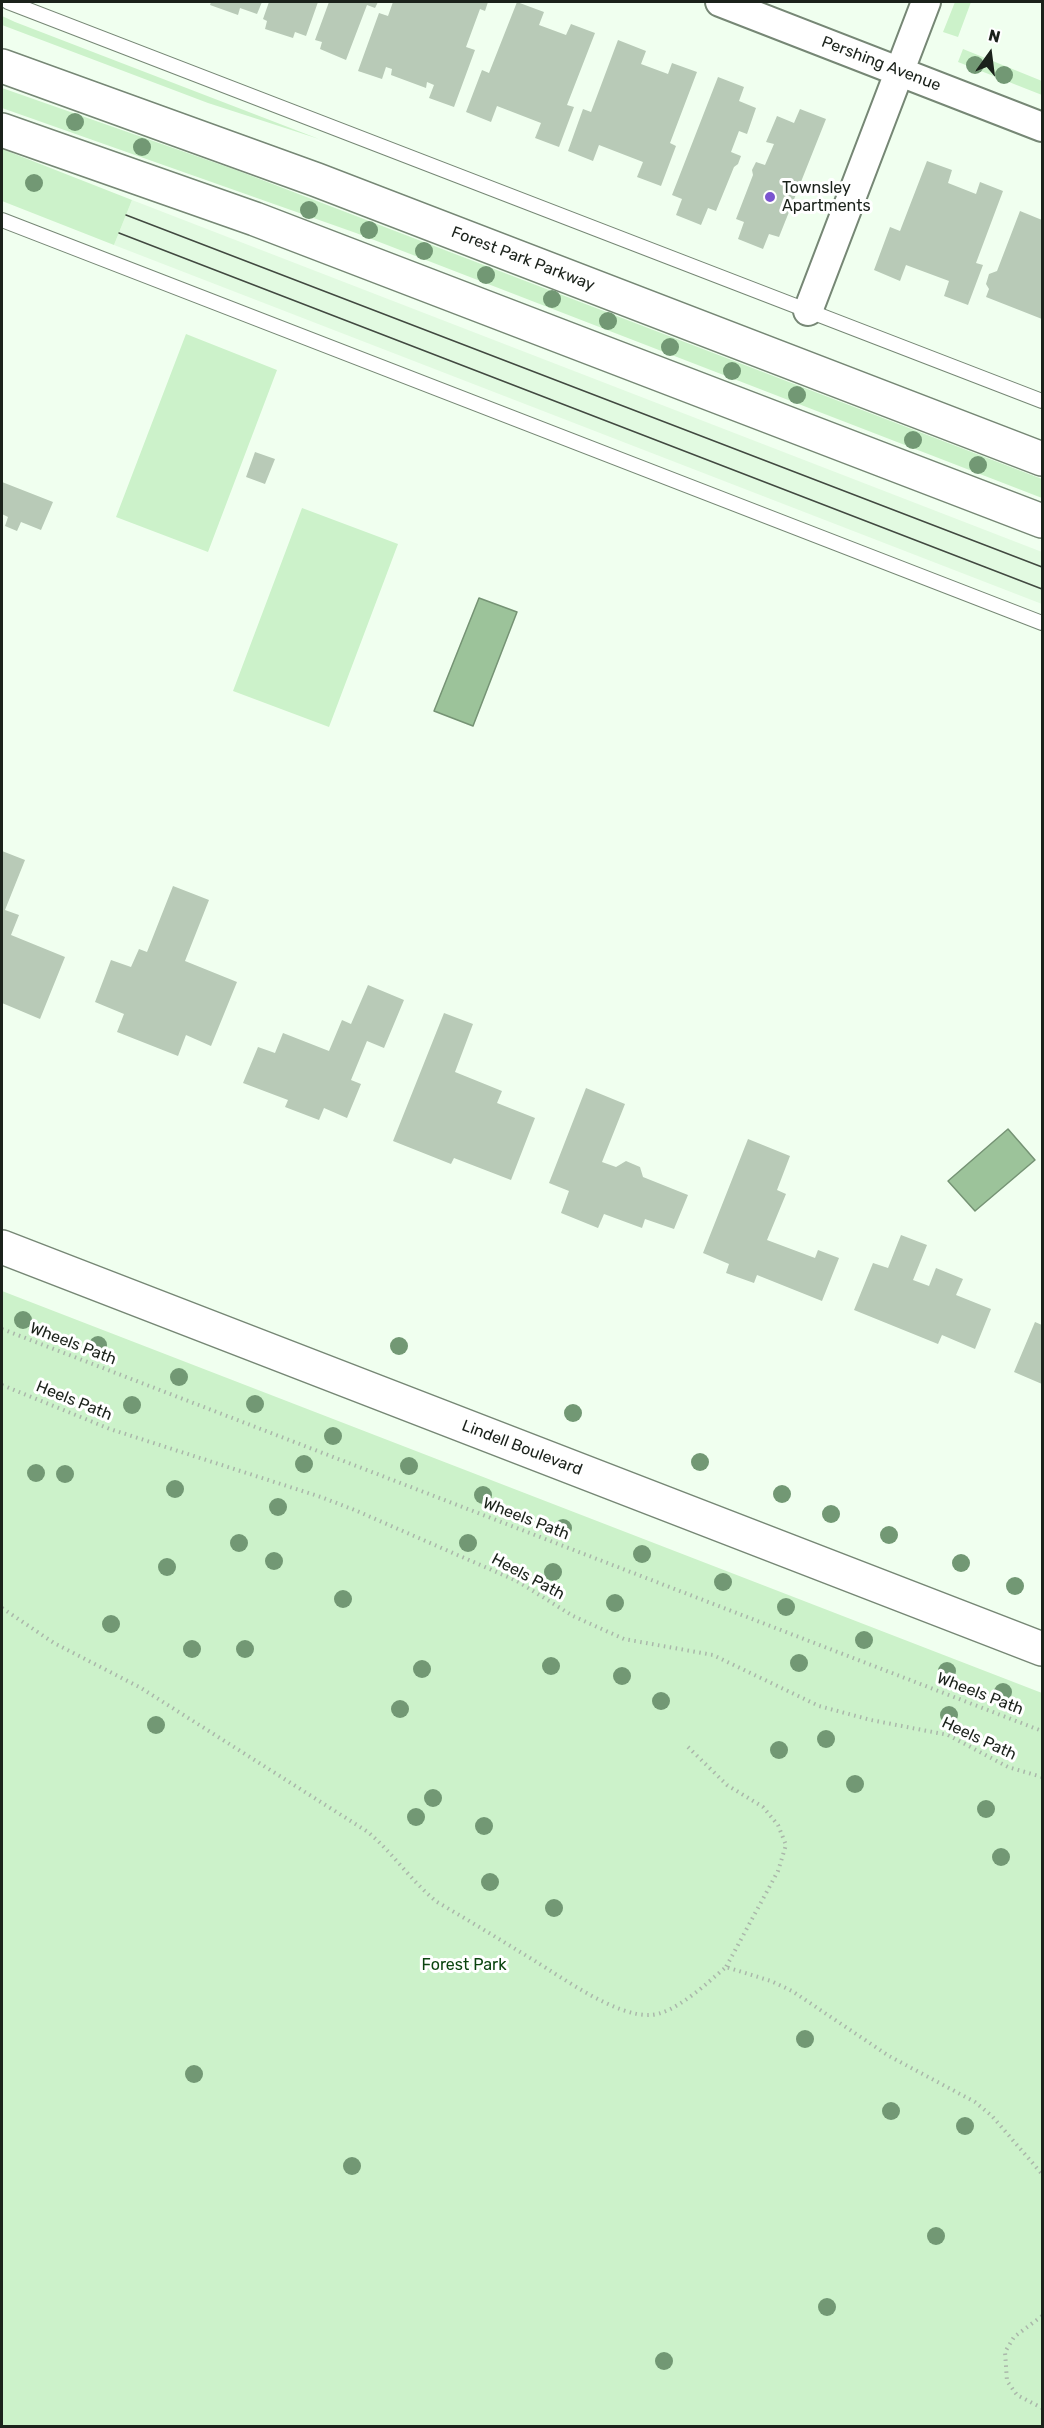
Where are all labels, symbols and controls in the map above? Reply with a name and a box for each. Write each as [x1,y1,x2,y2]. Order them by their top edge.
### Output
north arrow [960,24,1020,84]
text: N [987,25,1002,47]
street label: Pershing Avenue [819,32,943,96]
place label: Townsley Apartments [782,178,871,216]
marker: Townsley Apartments [763,190,777,204]
street label: Forest Park Parkway [449,223,597,295]
street label: Wheels Path [27,1319,119,1369]
street label: Heels Path [33,1377,115,1425]
street label: Lindell Boulevard [459,1416,585,1480]
street label: Wheels Path [480,1494,572,1544]
street label: Heels Path [488,1550,568,1604]
street label: Wheels Path [934,1669,1026,1719]
street label: Heels Path [939,1713,1019,1765]
park label: Forest Park [422,1955,506,1975]

